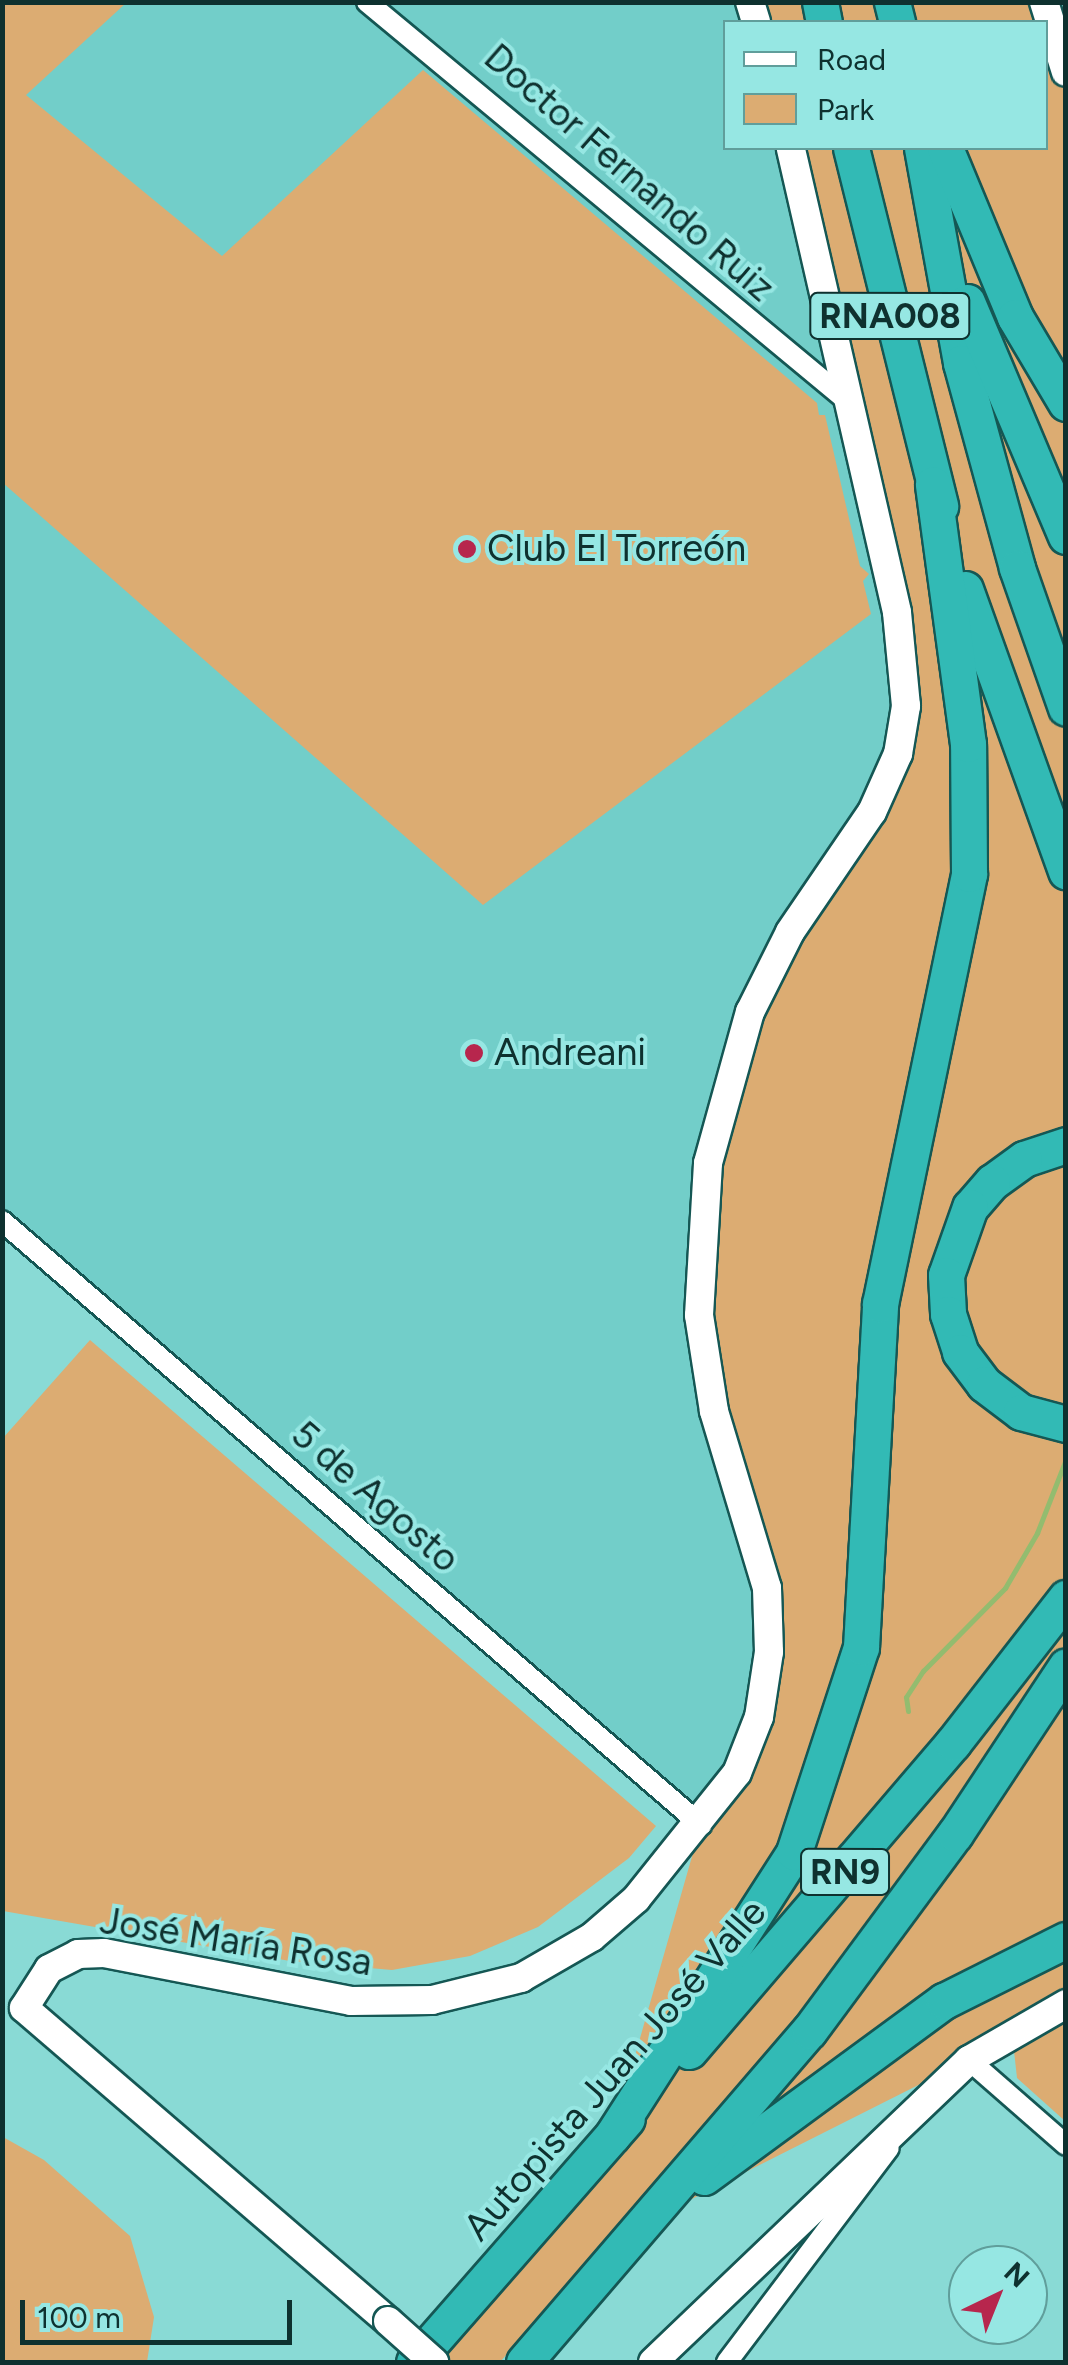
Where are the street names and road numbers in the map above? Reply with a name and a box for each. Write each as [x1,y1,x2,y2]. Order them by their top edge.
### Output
street label: Doctor Fernando Ruiz [475,35,783,311]
road number: RNA008 [808,286,972,346]
street label: 5 de Agosto [282,1412,468,1582]
road number: RN9 [800,1842,890,1902]
street label: Autopista Juan José Valle [454,1890,776,2250]
street label: José María Rosa [97,1898,375,1986]

